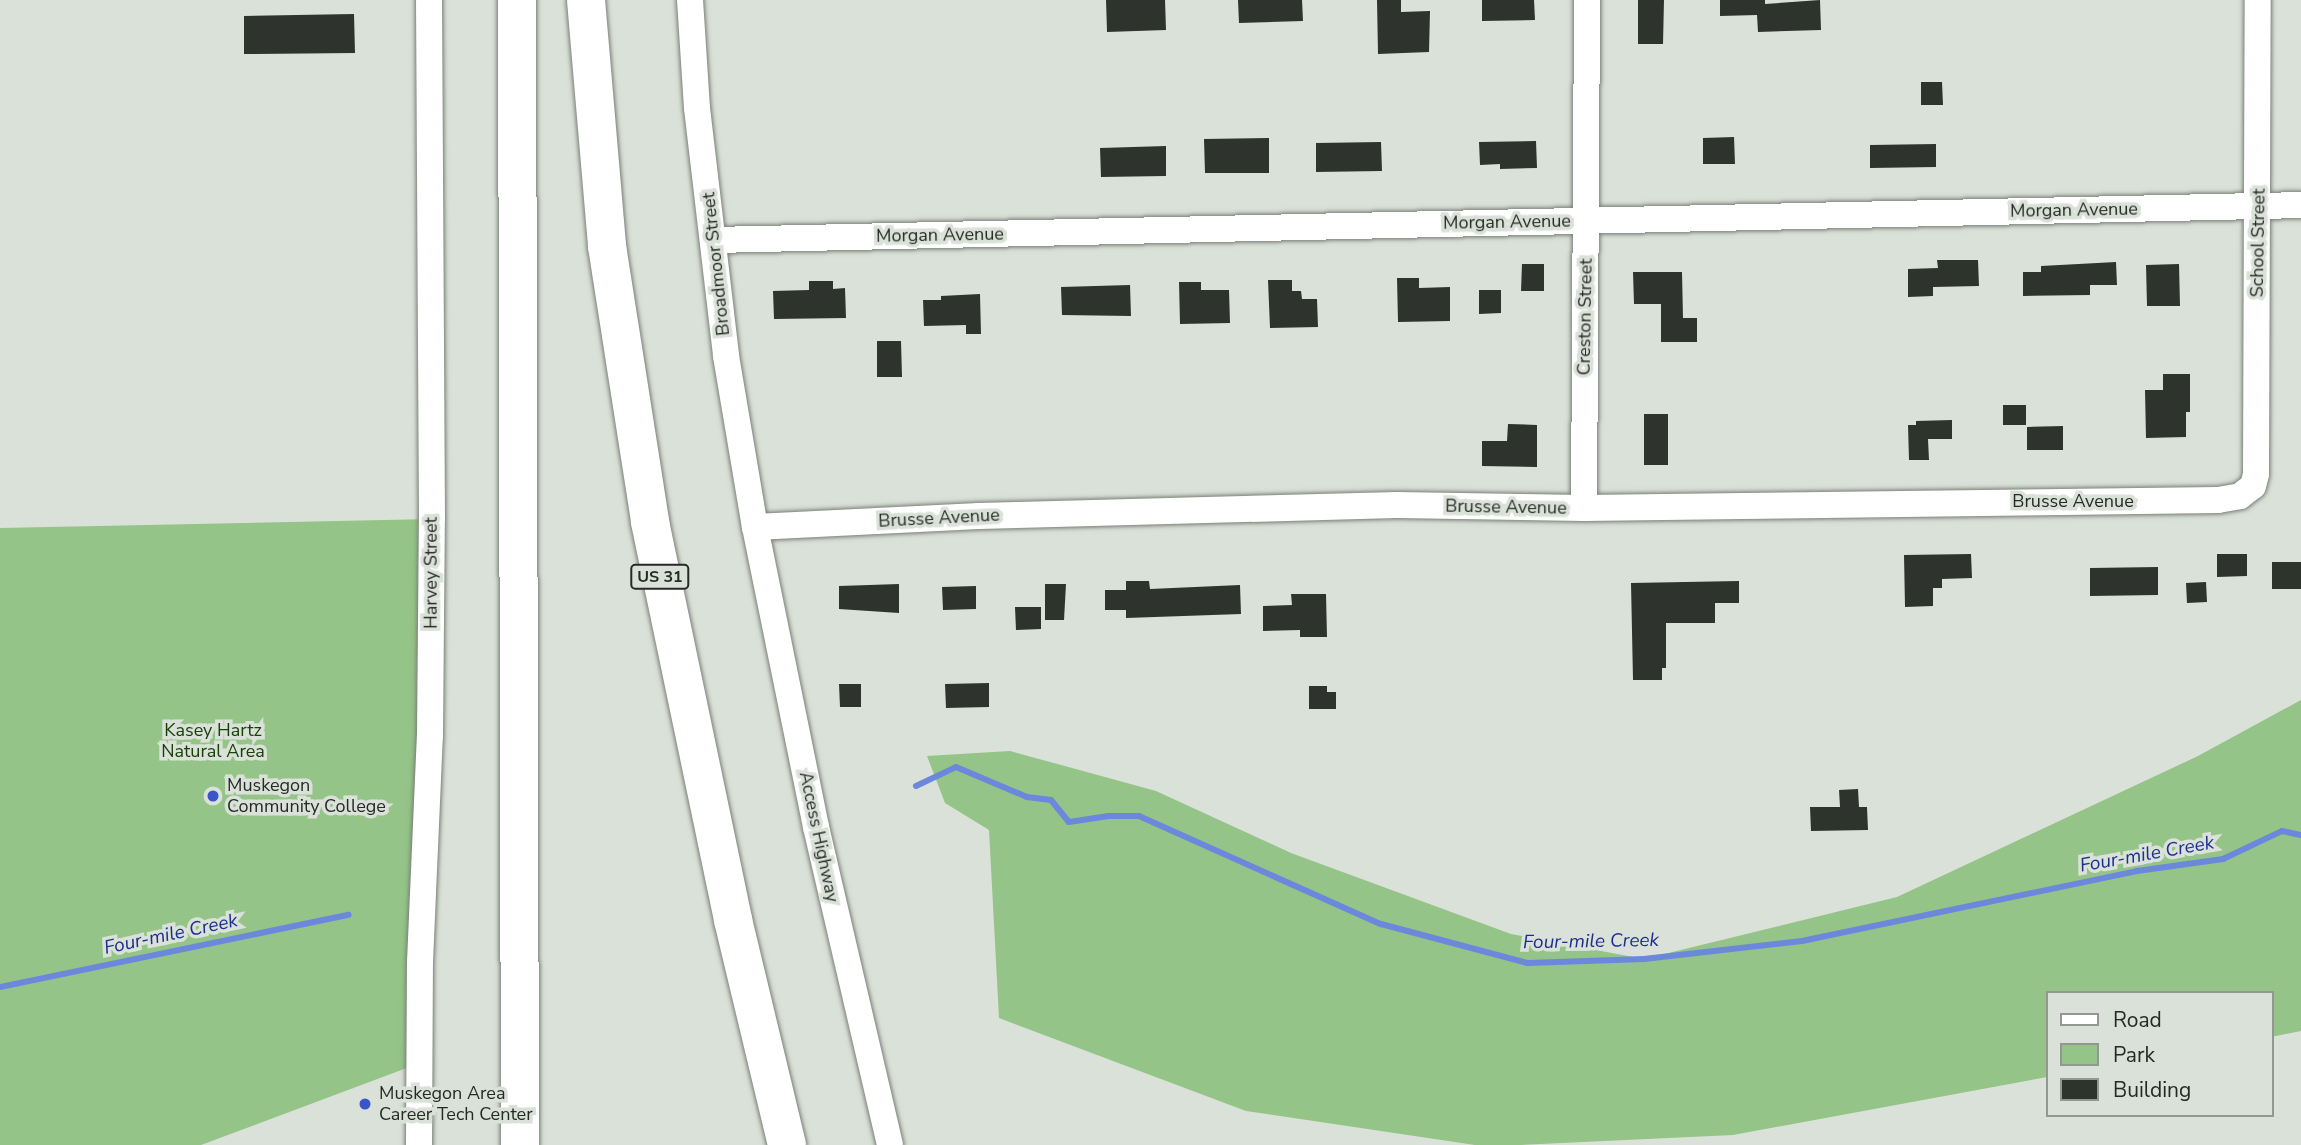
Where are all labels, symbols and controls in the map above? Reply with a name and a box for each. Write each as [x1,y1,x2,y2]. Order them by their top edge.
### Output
street label: School Street [2246,188,2270,298]
street label: Broadmoor Street [698,191,734,337]
street label: Morgan Avenue [2010,198,2138,222]
street label: Morgan Avenue [1443,210,1571,234]
street label: Morgan Avenue [876,223,1004,247]
street label: Creston Street [1573,258,1597,376]
street label: Brusse Avenue [2012,490,2134,512]
street label: Brusse Avenue [1445,495,1567,519]
street label: Brusse Avenue [878,504,1000,532]
street label: Harvey Street [420,517,442,629]
road number: US 31 [630,564,690,590]
park label: Kasey Hartz Natural Area [161,720,265,762]
street label: Access Highway [795,770,843,904]
place label: Muskegon Community College [227,775,386,818]
marker: Muskegon Community College [205,788,221,804]
water label: Four-mile Creek [2078,832,2216,878]
water label: Four-mile Creek [102,910,240,960]
water label: Four-mile Creek [1523,929,1659,955]
legend [2046,991,2273,1117]
text: Road [2113,1006,2162,1034]
text: Park [2113,1041,2155,1069]
text: Building [2113,1076,2191,1104]
place label: Muskegon Area Career Tech Center [379,1083,533,1126]
marker: Muskegon Area Career Tech Center [357,1096,373,1112]

